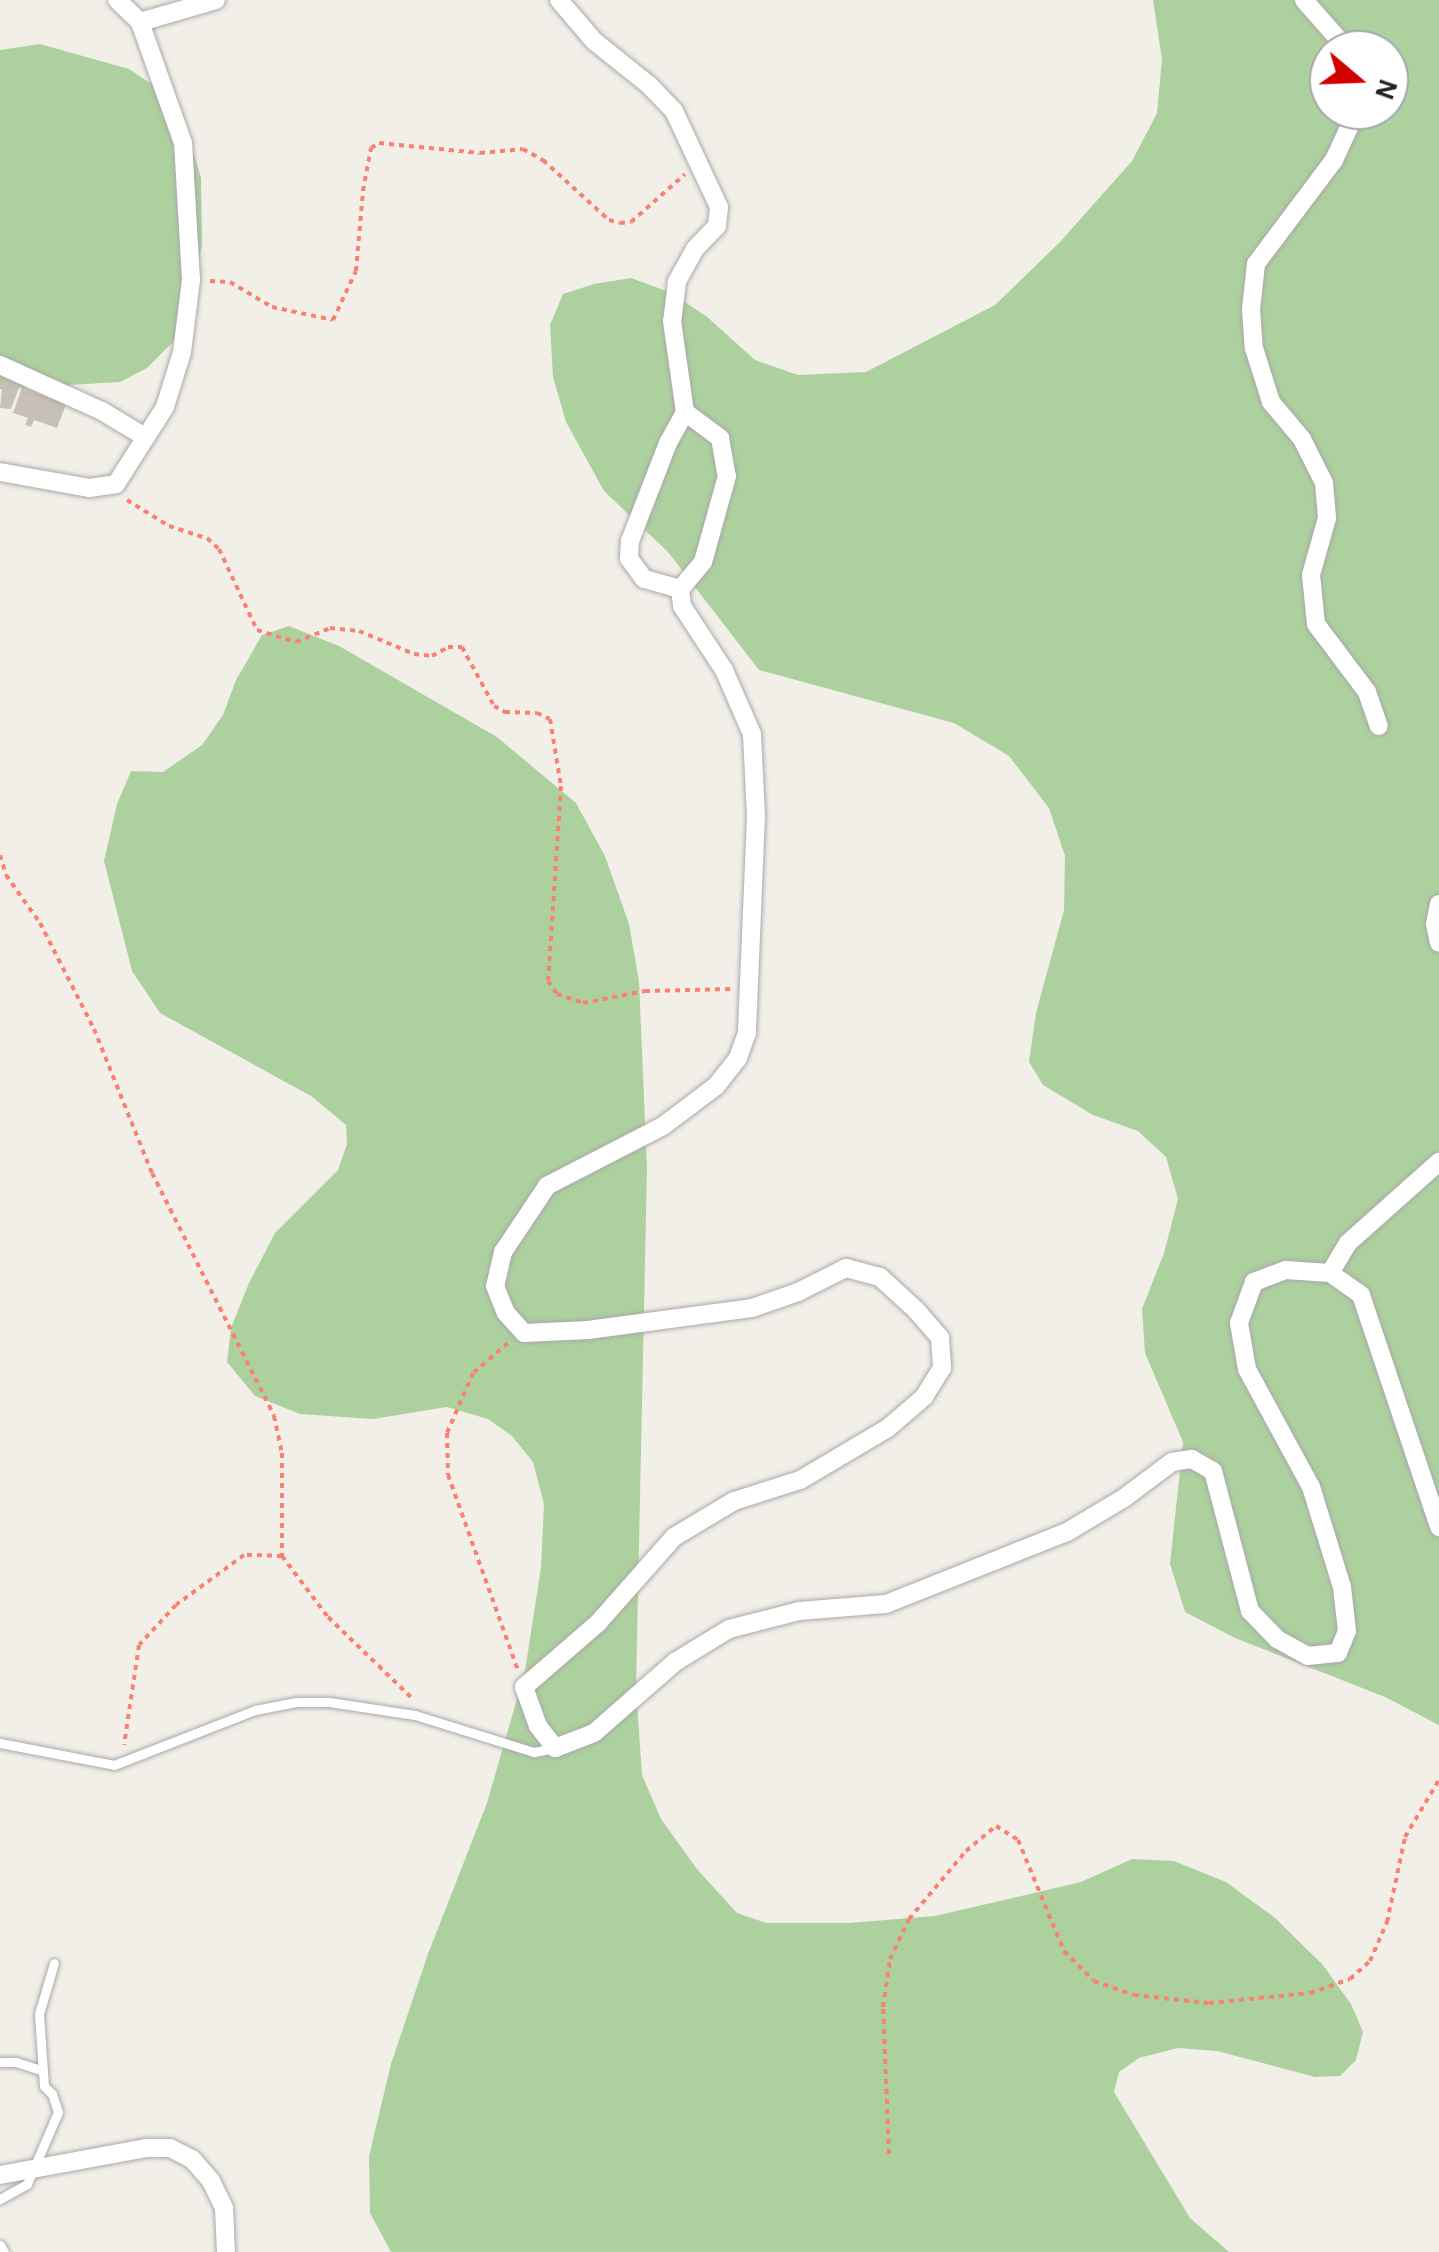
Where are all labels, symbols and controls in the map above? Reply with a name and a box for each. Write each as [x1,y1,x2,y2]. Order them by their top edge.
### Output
north arrow [1309,30,1409,130]
text: N [1369,75,1402,103]

